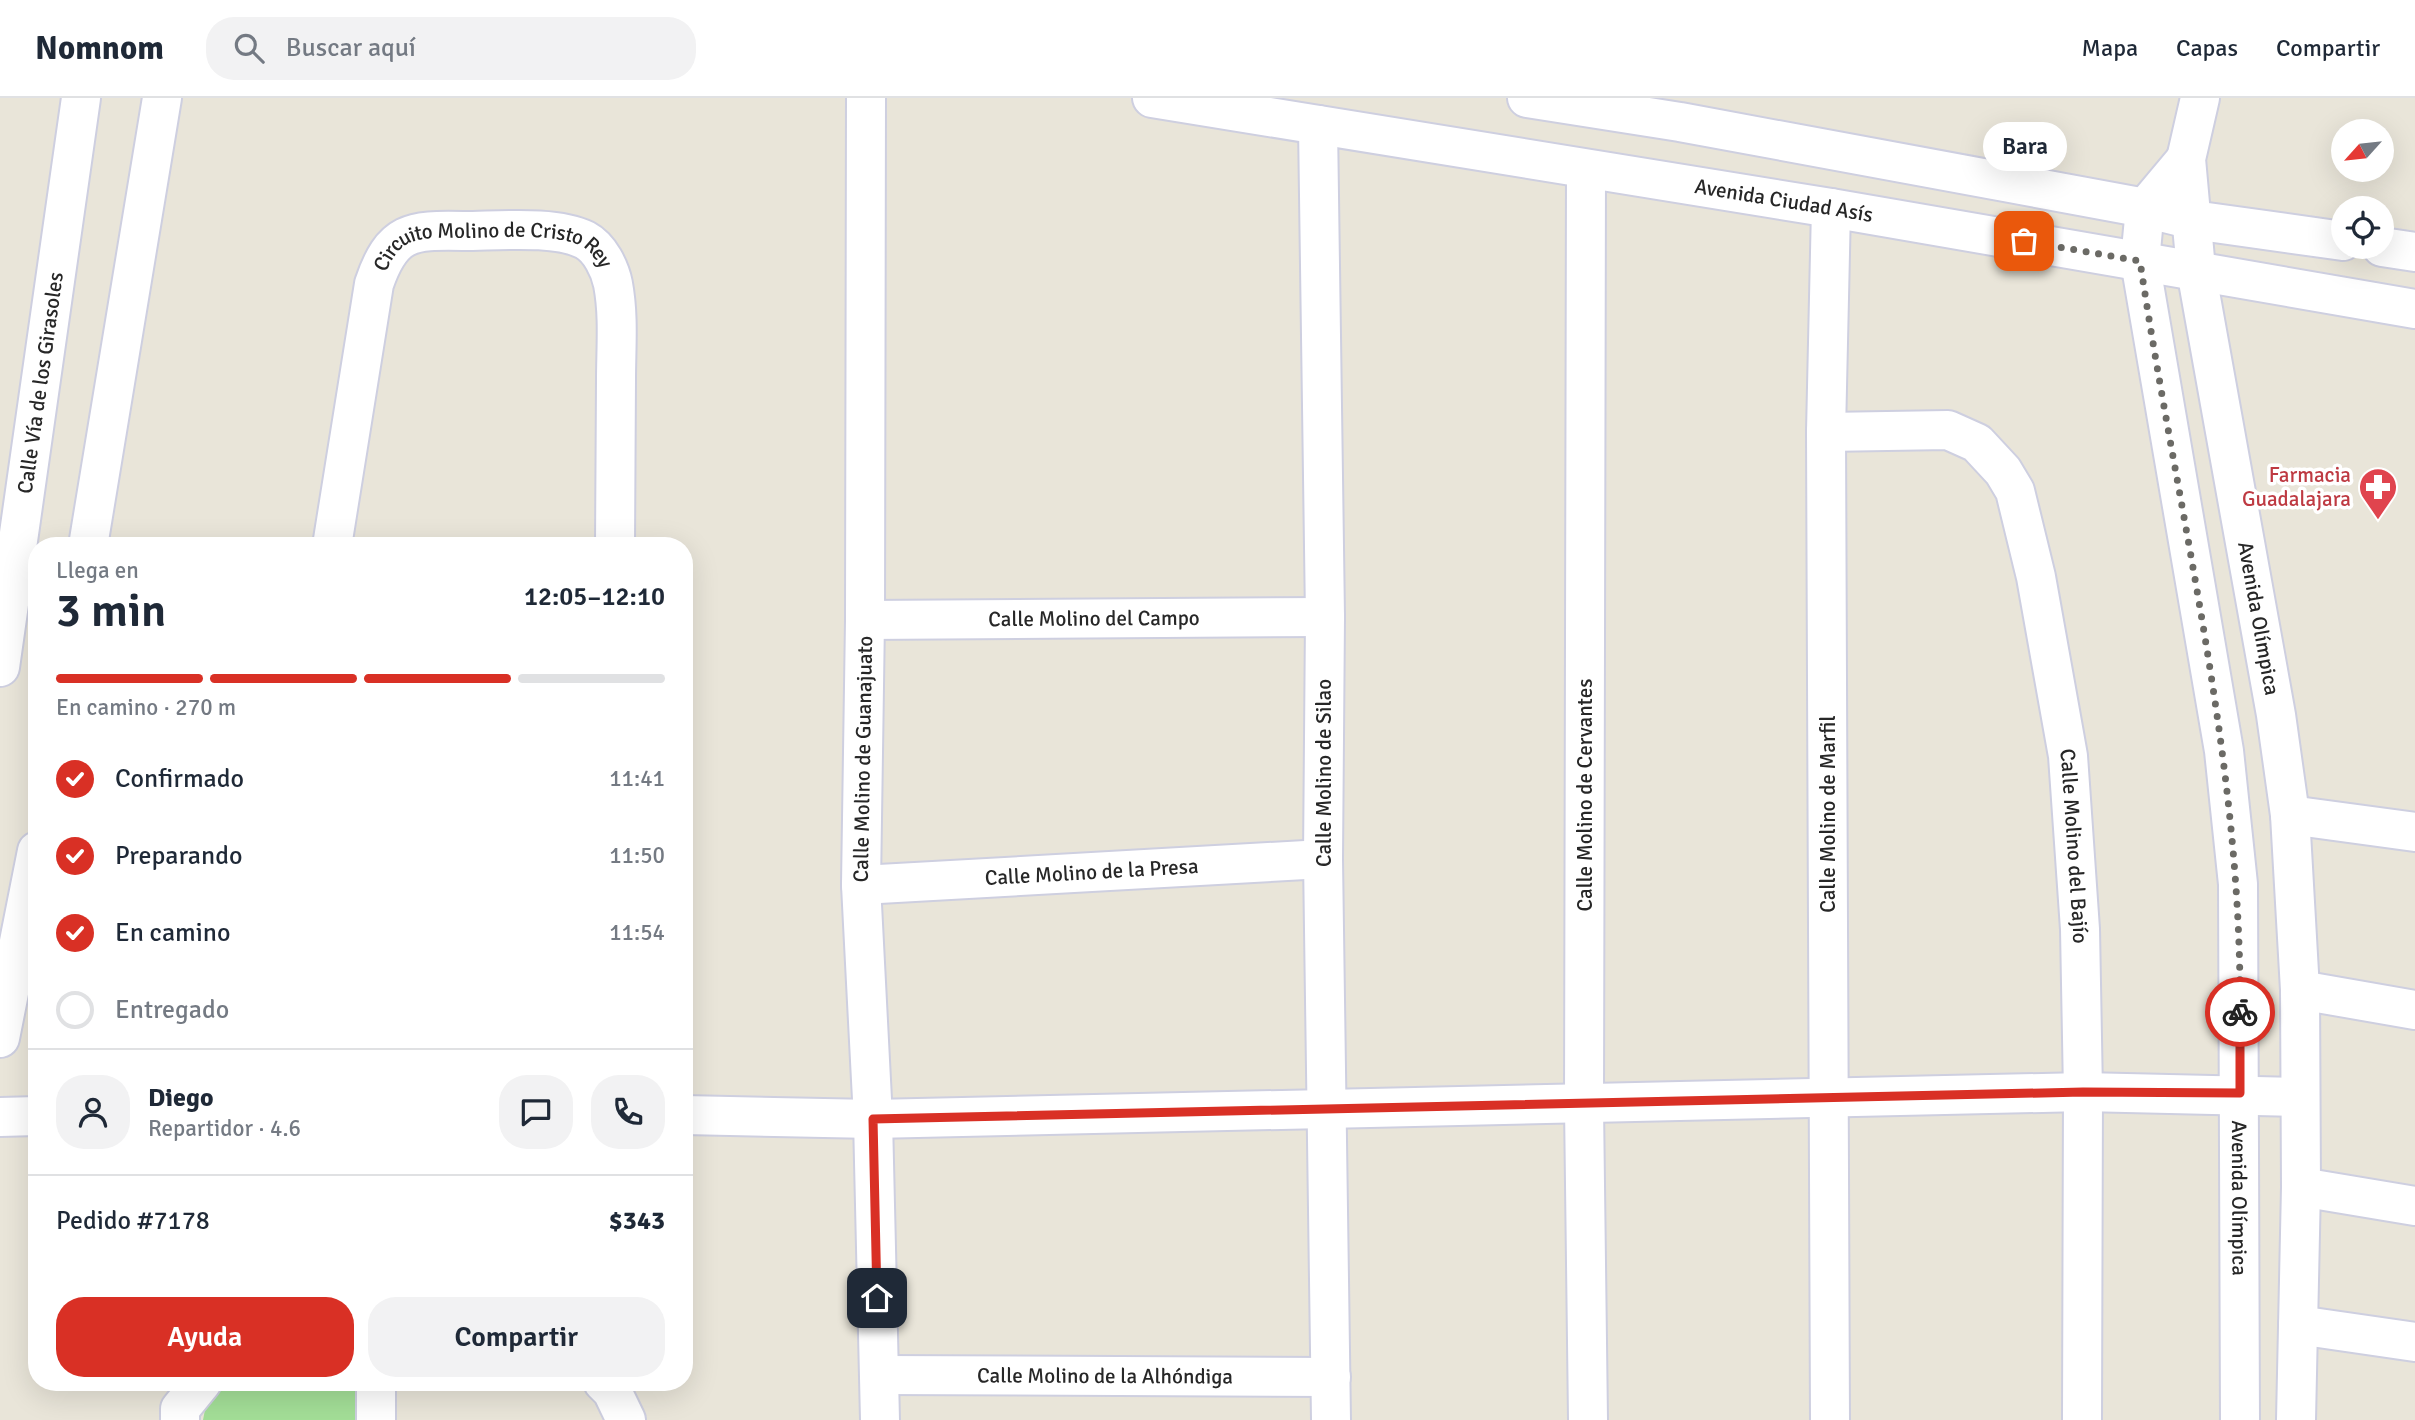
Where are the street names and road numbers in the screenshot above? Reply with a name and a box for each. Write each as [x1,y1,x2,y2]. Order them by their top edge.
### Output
street label: Avenida Ciudad Asís [1693,173,1875,228]
street label: Circuito Molino de Cristo Rey [363,262,623,292]
street label: Calle Vía de los Girasoles [12,270,69,495]
street label: Avenida Olímpica [2232,539,2285,697]
street label: Calle Molino del Campo [988,605,1200,632]
street label: Calle Molino de Guanajuato [848,635,878,883]
street label: Calle Molino de Silao [1311,679,1337,867]
street label: Calle Molino de Cervantes [1572,679,1598,911]
street label: Calle Molino de Marfil [1815,715,1841,913]
street label: Calle Molino del Bajío [2054,746,2093,944]
street label: Calle Molino de la Presa [984,853,1199,891]
street label: Avenida Olímpica [2226,1120,2252,1276]
street label: Calle Molino de la Alhóndiga [977,1362,1233,1390]

